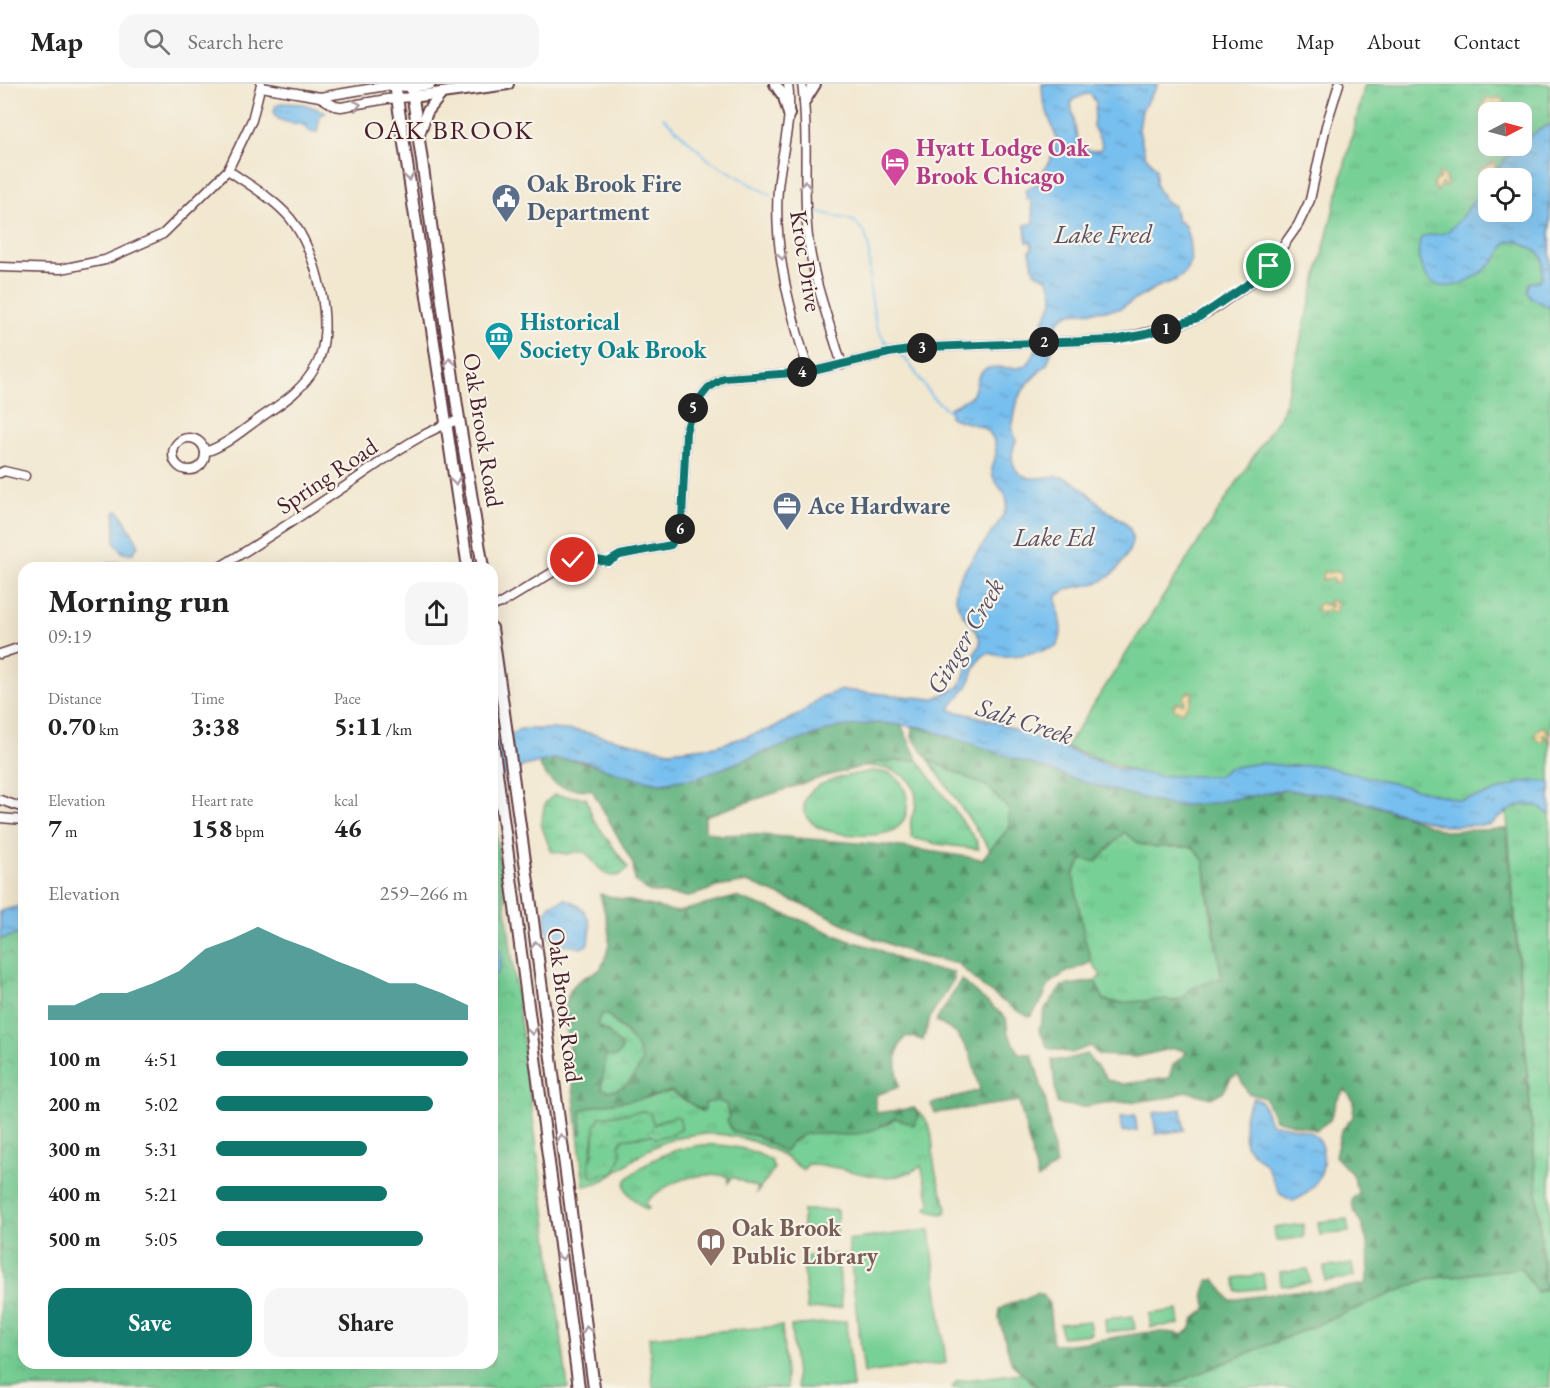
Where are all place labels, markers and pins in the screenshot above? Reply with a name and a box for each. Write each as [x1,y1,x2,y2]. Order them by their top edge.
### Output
place label: Hyatt Lodge Oak Brook Chicago [916,132,1090,192]
hotel icon: Hyatt Lodge Oak Brook Chicago [879,146,911,188]
place label: Oak Brook Fire Department [527,168,682,227]
public building icon: Oak Brook Fire Department [490,182,522,224]
pin [1243,240,1294,291]
place label: Historical Society Oak Brook [520,306,707,366]
pin: 1 [1151,314,1181,344]
museum icon: Historical Society Oak Brook [483,320,515,362]
pin: 2 [1029,327,1059,357]
pin: 3 [907,333,937,363]
pin: 4 [787,357,817,387]
pin: 5 [678,393,708,423]
office icon: Ace Hardware [771,490,803,532]
place label: Ace Hardware [807,490,950,521]
pin: 6 [665,514,695,544]
pin [547,534,598,585]
place label: Oak Brook Public Library [732,1212,878,1272]
library icon: Oak Brook Public Library [695,1226,727,1268]

